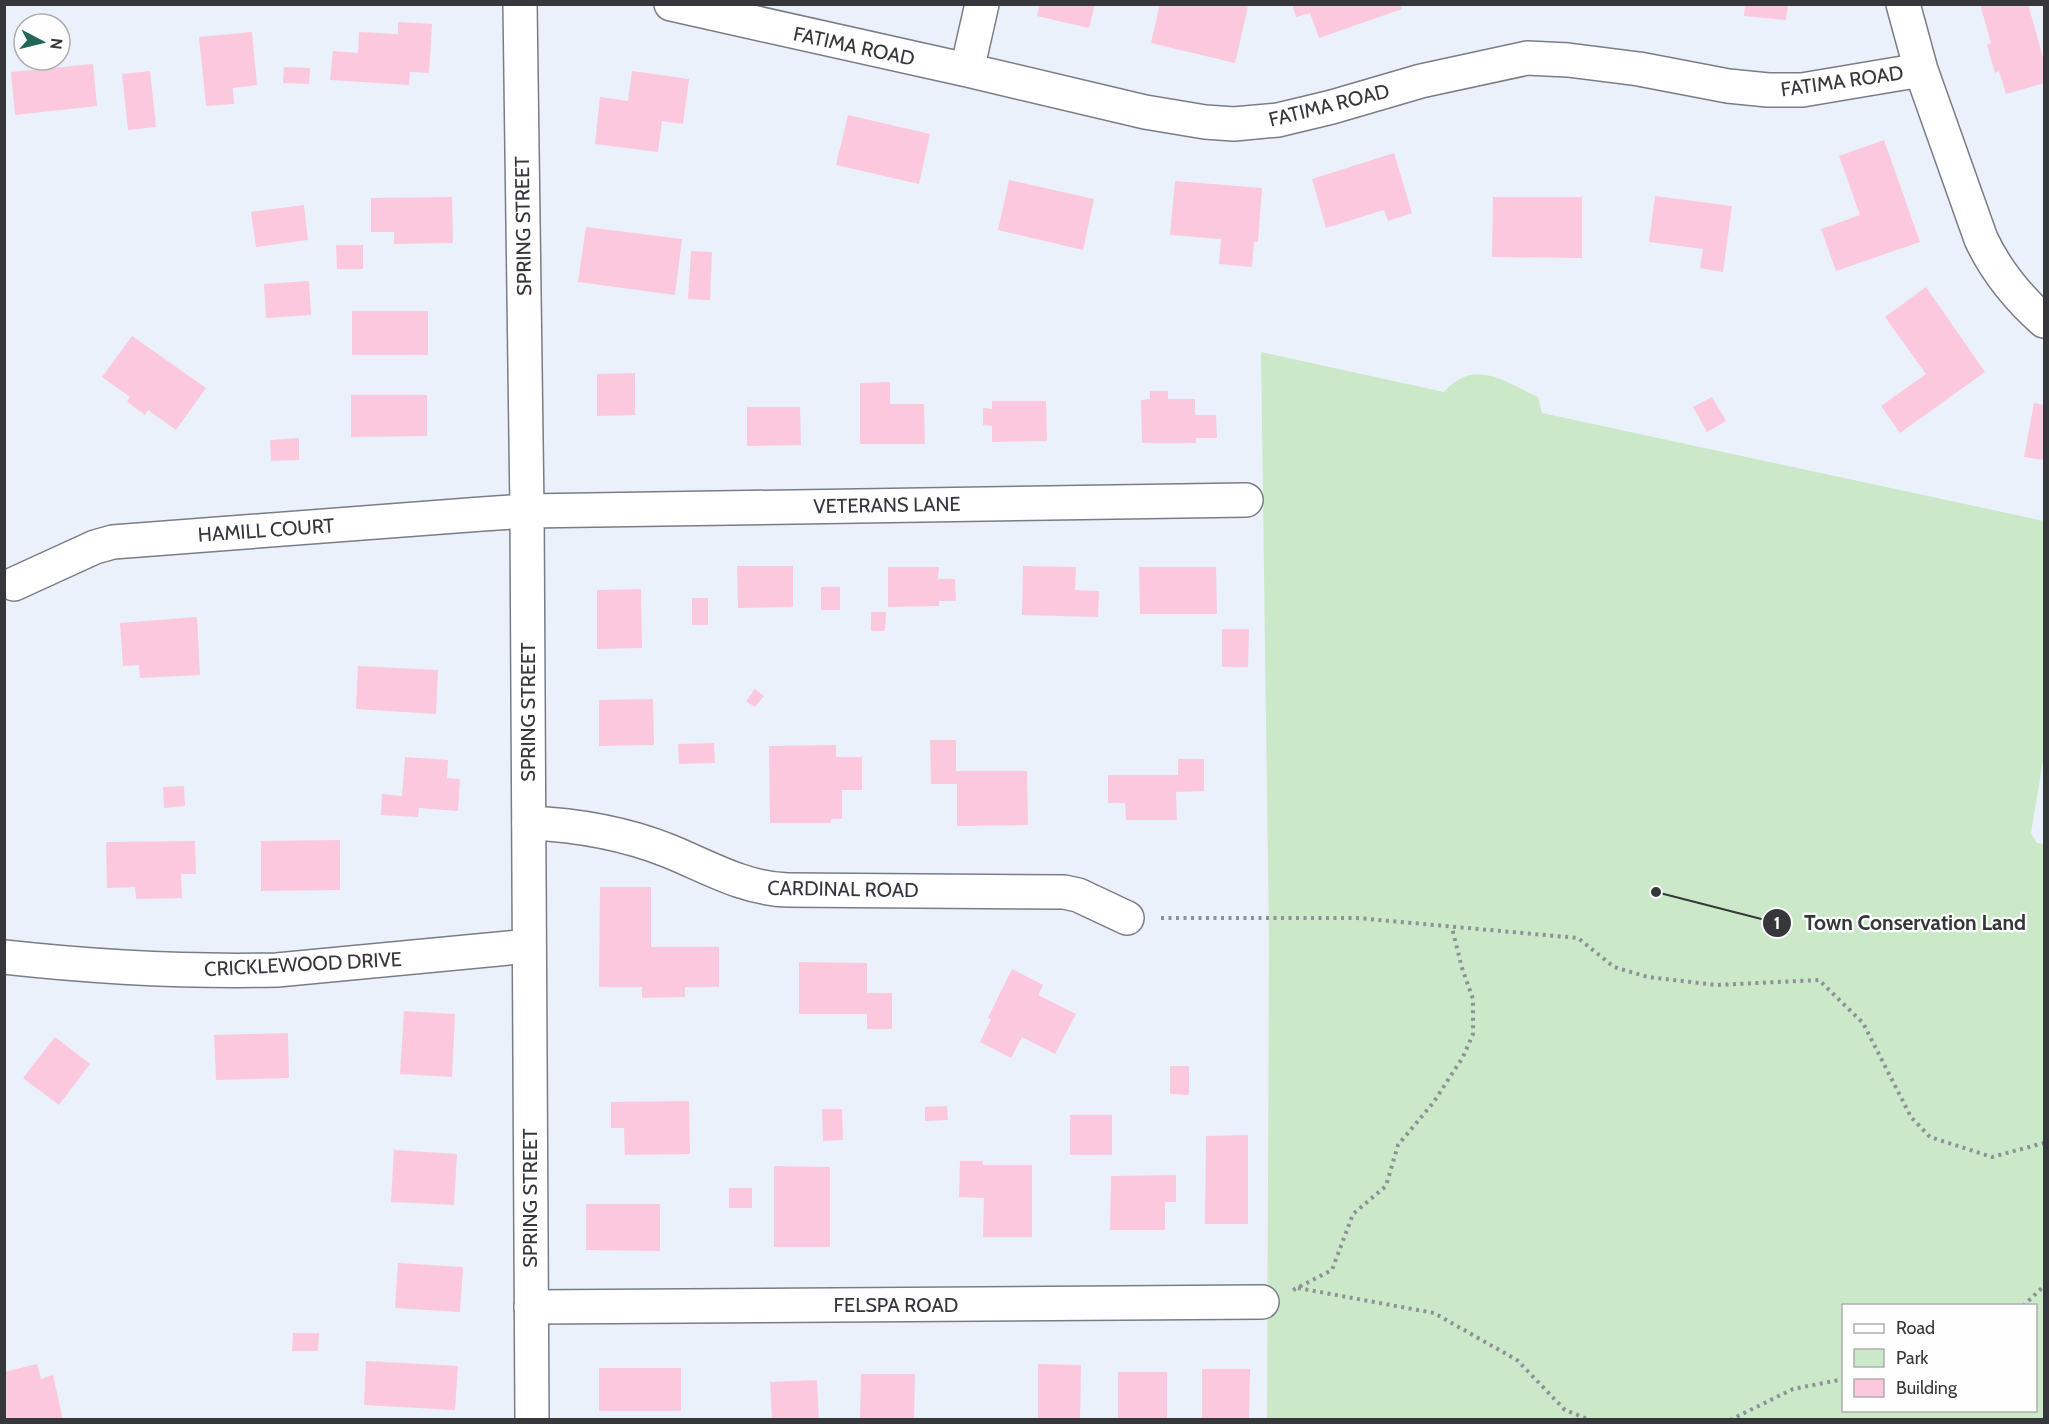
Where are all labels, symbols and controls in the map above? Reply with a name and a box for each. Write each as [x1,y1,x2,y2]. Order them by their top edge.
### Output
north arrow [12,12,72,72]
street label: FATIMA ROAD [791,21,917,71]
text: N [46,37,67,51]
street label: FATIMA ROAD [1779,61,1905,101]
street label: FATIMA ROAD [1266,78,1392,132]
street label: SPRING STREET [510,156,536,296]
street label: VETERANS LANE [813,492,961,518]
street label: HAMILL COURT [197,513,335,547]
street label: SPRING STREET [516,642,540,782]
street label: CARDINAL ROAD [767,876,919,902]
callout: Town Conservation Land [1762,903,2038,942]
text: Town Conservation Land [1804,910,2026,935]
text: 1 [1774,912,1780,934]
street label: CRICKLEWOOD DRIVE [204,947,402,981]
street label: SPRING STREET [518,1128,542,1268]
street label: FELSPA ROAD [834,1293,958,1317]
legend [1842,1304,2037,1412]
text: Road [1896,1317,1935,1339]
text: Park [1896,1347,1929,1369]
text: Building [1896,1377,1958,1399]

